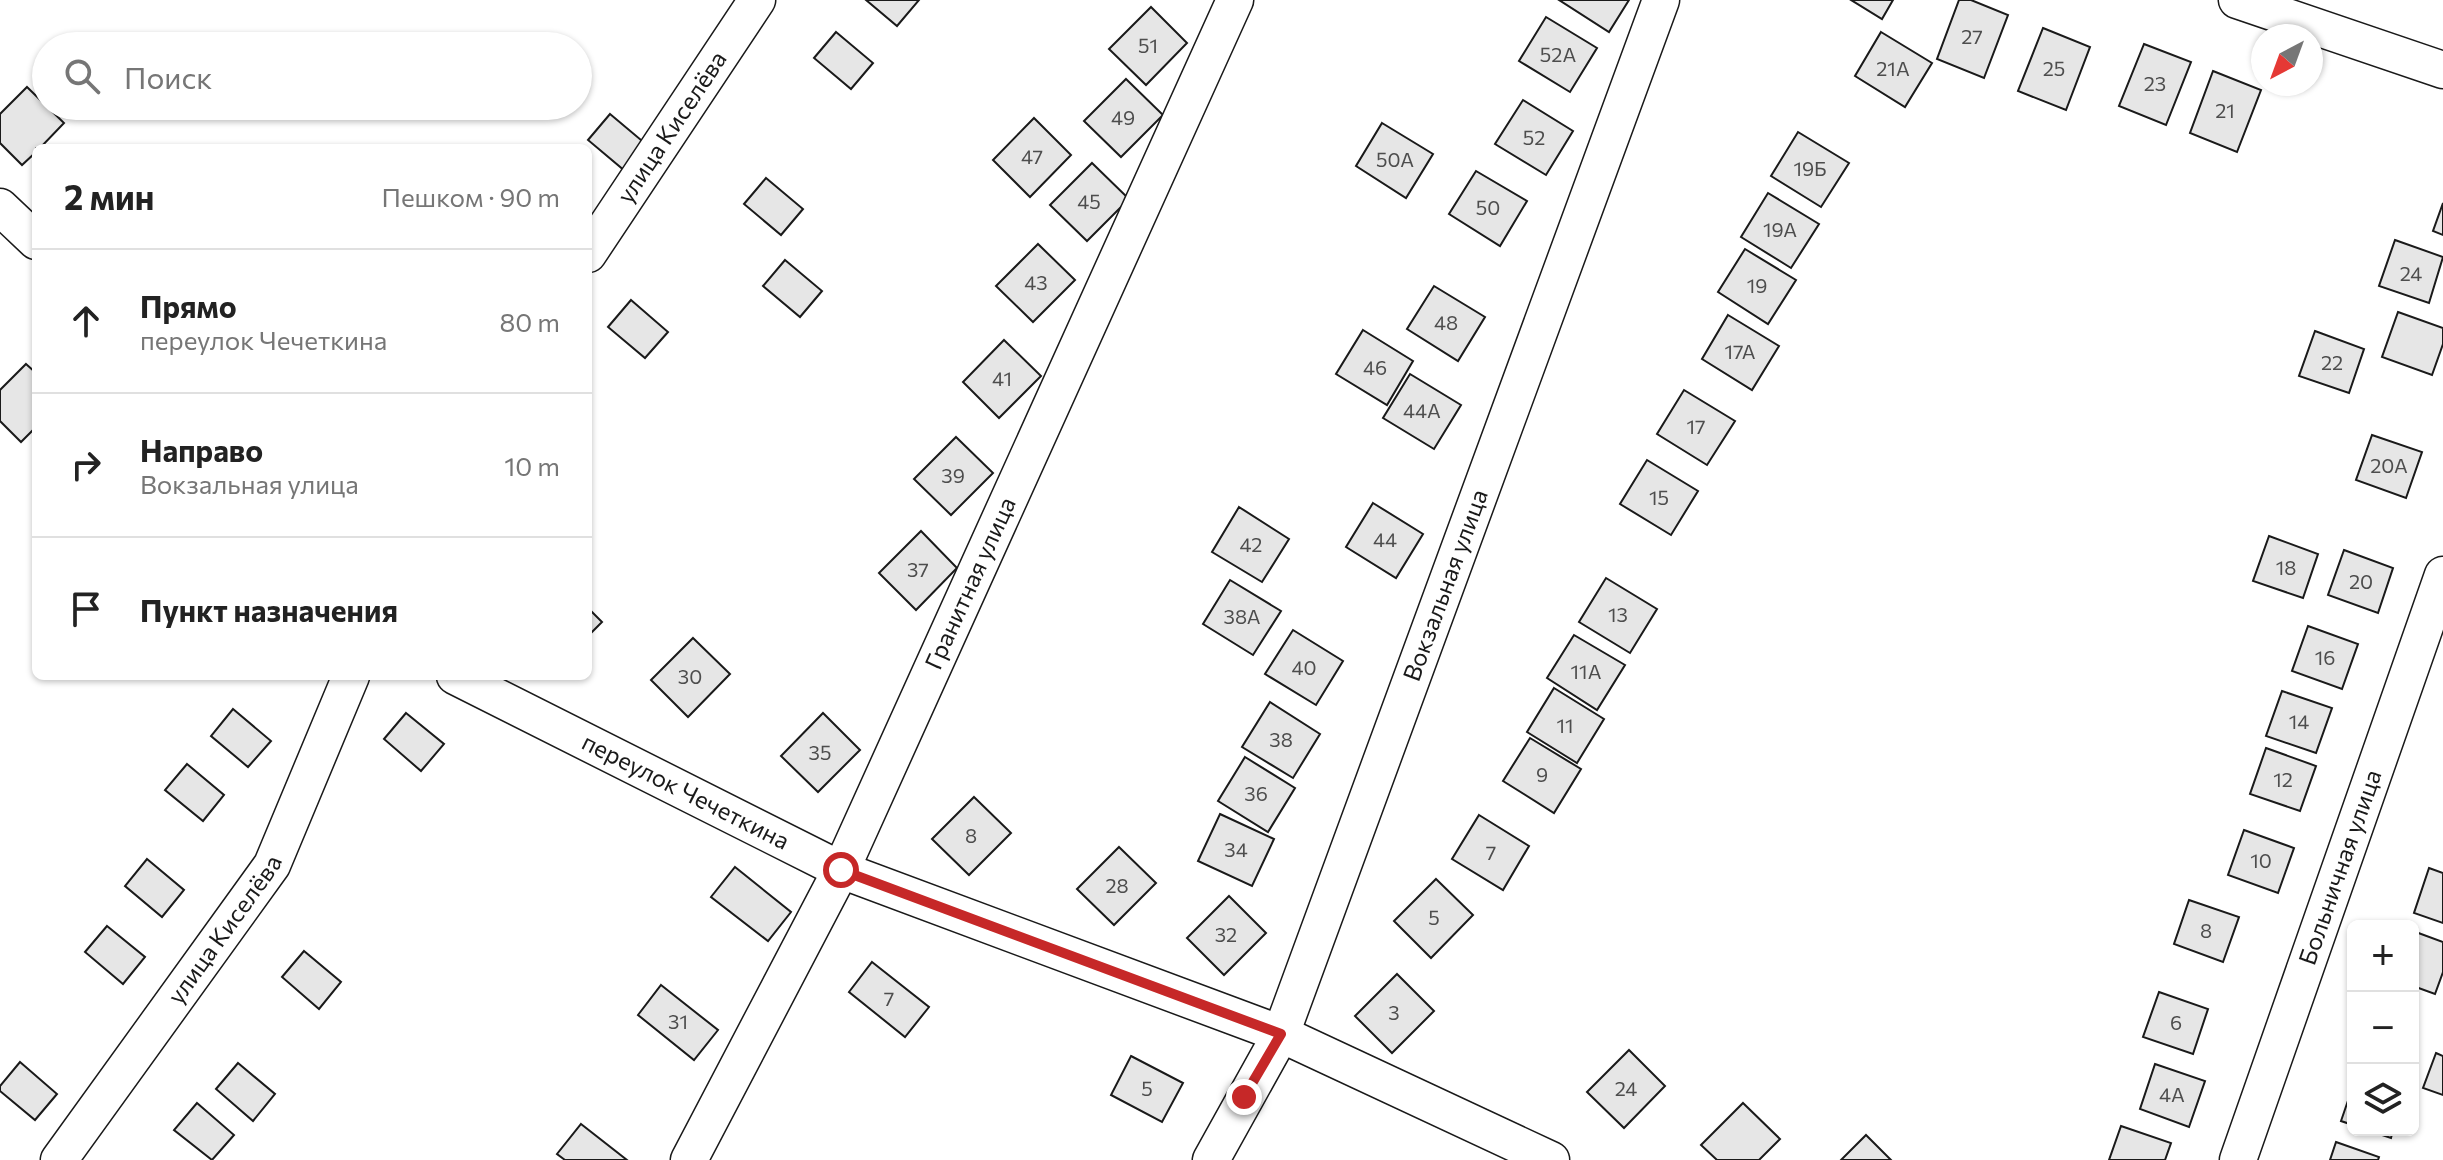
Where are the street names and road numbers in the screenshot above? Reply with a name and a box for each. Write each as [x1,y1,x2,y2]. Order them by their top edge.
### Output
street label: улица Киселёва [610,45,732,208]
street label: Вокзальная улица [1396,485,1493,685]
street label: Гранитная улица [918,492,1021,673]
street label: переулок Чечеткина [578,726,795,855]
street label: Больничная улица [2292,766,2387,968]
street label: улица Киселёва [161,851,287,1009]

